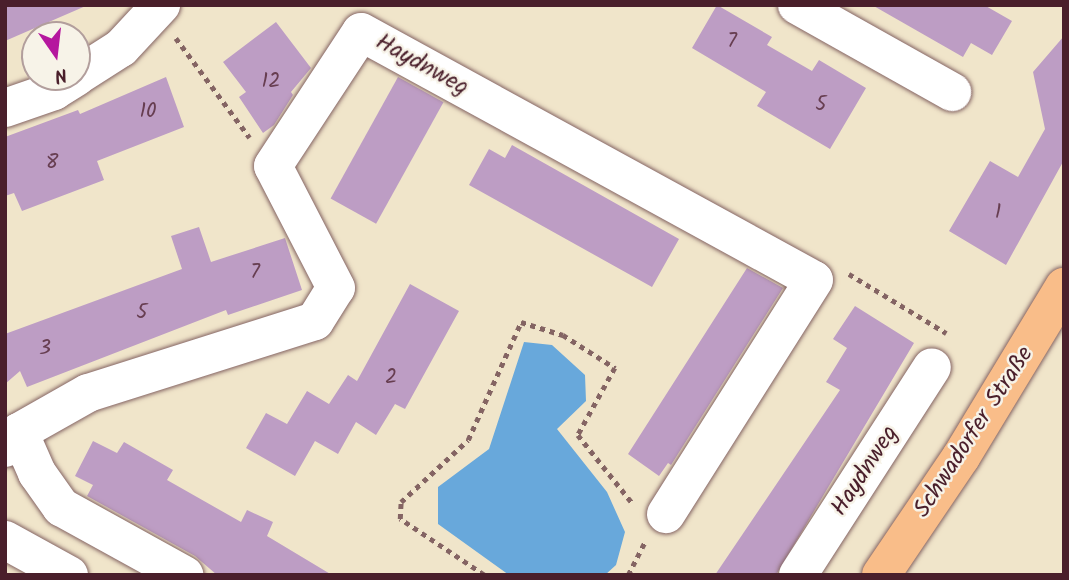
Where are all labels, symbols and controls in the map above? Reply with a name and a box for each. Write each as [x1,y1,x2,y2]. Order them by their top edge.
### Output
north arrow [21,21,91,91]
street label: Haydnweg [371,28,473,102]
house number: 7 [727,29,737,55]
text: N [51,58,70,90]
house number: 12 [262,69,280,95]
house number: 5 [815,92,827,118]
house number: 10 [139,99,157,125]
house number: 8 [46,150,58,176]
house number: 1 [995,200,1001,226]
house number: 7 [250,260,260,286]
house number: 5 [136,300,148,326]
house number: 3 [39,336,51,362]
street label: Schwadorfer Straße [908,341,1040,523]
house number: 2 [385,365,397,391]
street label: Haydnweg [825,421,905,521]

